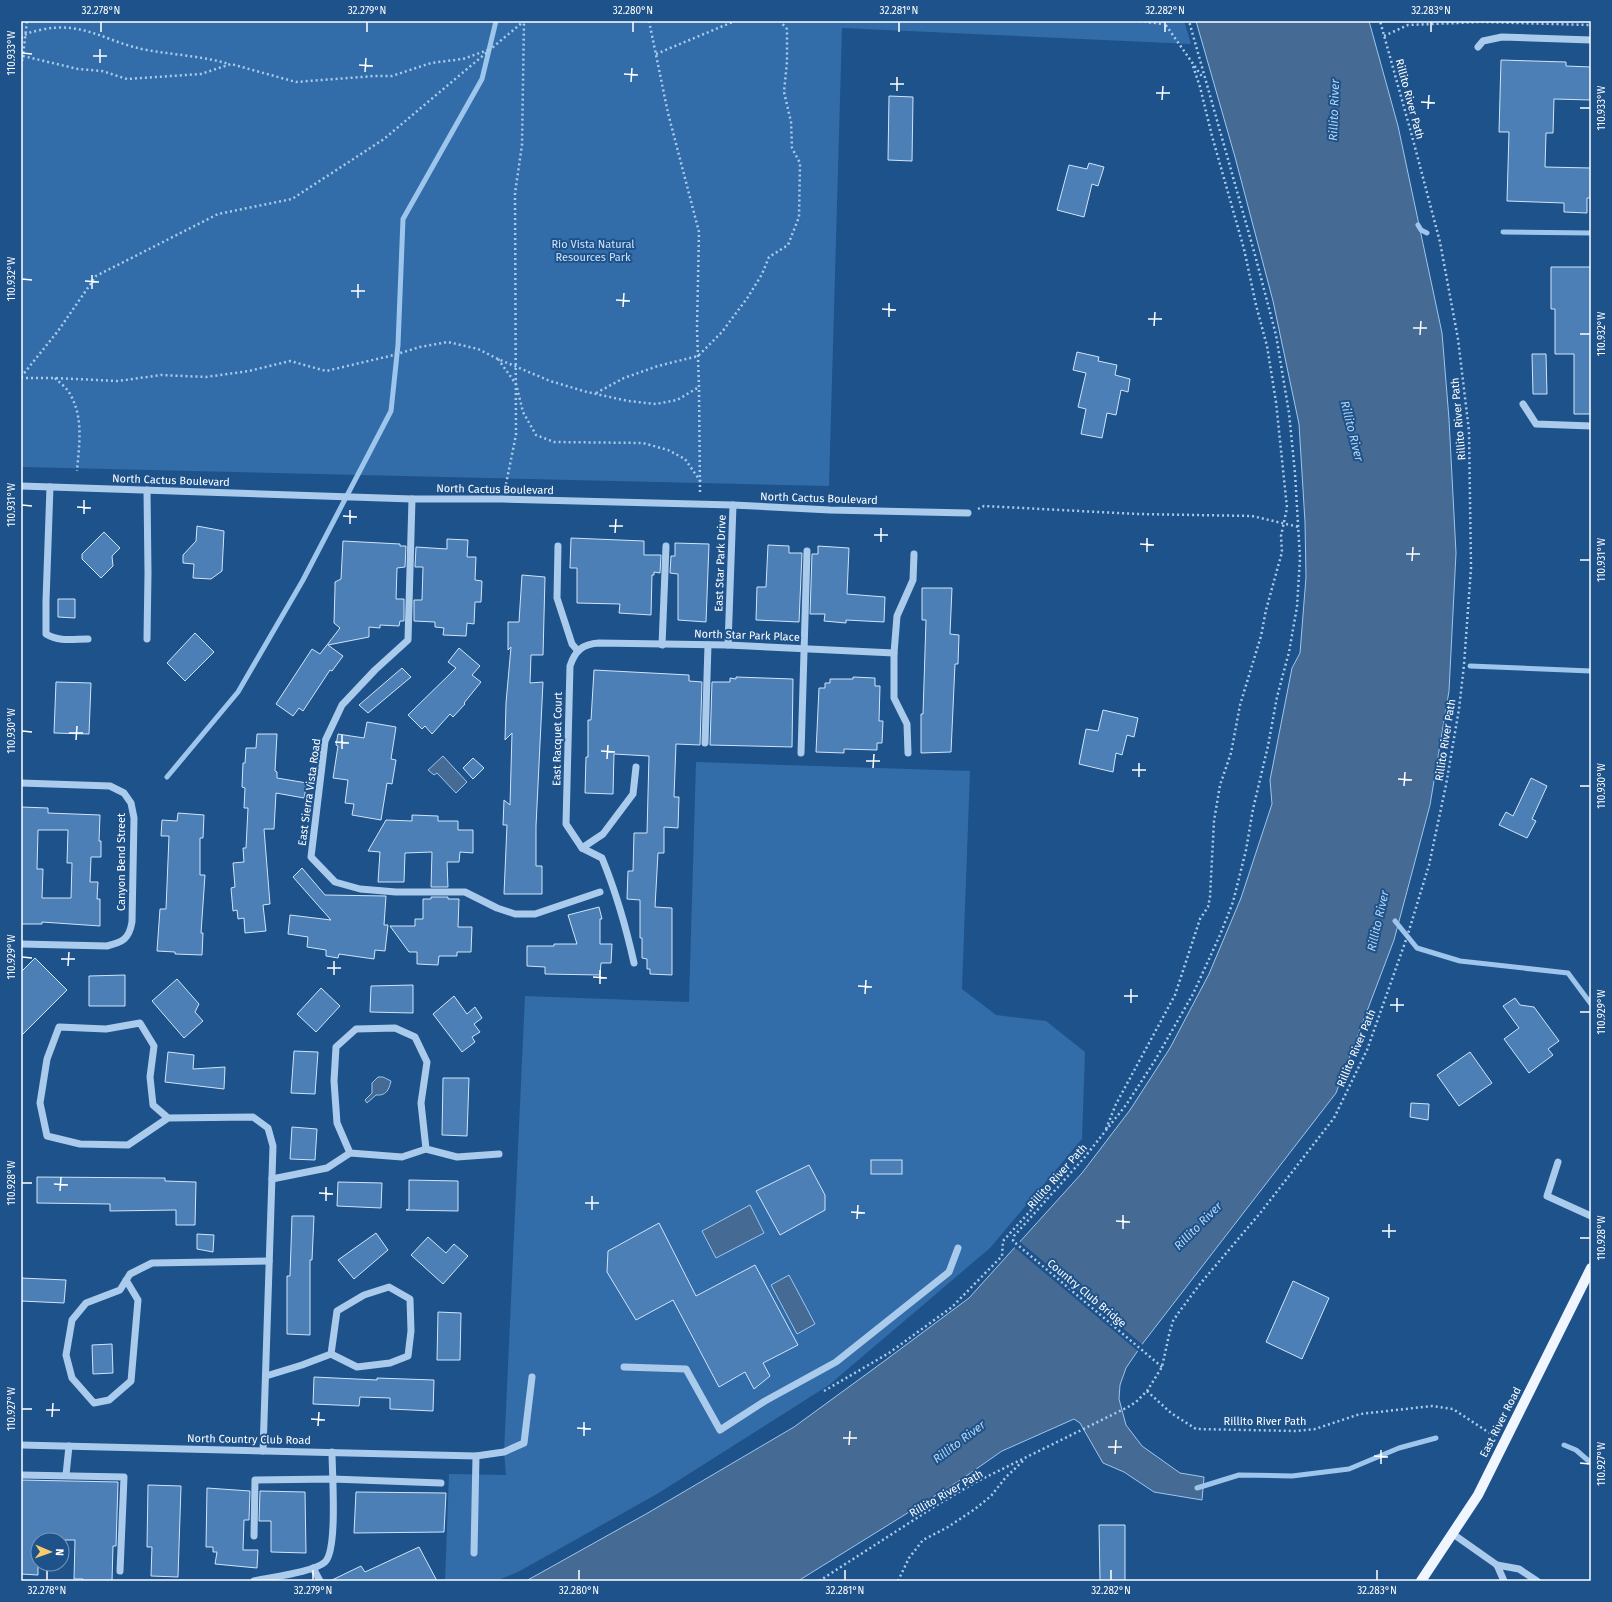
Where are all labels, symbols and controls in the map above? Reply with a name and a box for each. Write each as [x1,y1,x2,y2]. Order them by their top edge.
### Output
text: 32.278°N [82,5,120,17]
text: 32.279°N [348,5,386,17]
text: 32.280°N [613,5,653,17]
text: 32.281°N [880,5,918,17]
text: 32.282°N [1145,5,1185,17]
text: 32.283°N [1411,5,1451,17]
text: 110.933°W [6,30,18,75]
street label: Rillito River Path [1393,57,1427,141]
water label: Rillito River [1326,78,1342,141]
text: 110.933°W [1596,85,1608,130]
park label: Rio Vista Natural Resources Park [551,238,635,264]
text: 110.932°W [6,256,18,301]
text: 110.932°W [1596,311,1608,356]
street label: Rillito River Path [1448,377,1469,461]
water label: Rillito River [1338,399,1366,463]
street label: North Cactus Boulevard [112,472,230,489]
text: 110.931°W [6,482,18,527]
street label: North Cactus Boulevard [436,482,554,497]
street label: North Cactus Boulevard [760,490,878,507]
street label: East Star Park Drive [712,514,729,612]
text: 110.931°W [1596,537,1608,582]
street label: North Star Park Place [694,627,800,644]
street label: East Racquet Court [550,692,565,786]
street label: Rillito River Path [1433,698,1458,782]
text: 110.930°W [6,708,18,754]
street label: East Sierra Vista Road [296,738,323,847]
text: 110.930°W [1596,763,1608,809]
street label: Canyon Bend Street [115,813,128,911]
water label: Rillito River [1364,889,1392,953]
text: 110.929°W [6,934,18,979]
text: 110.929°W [1596,989,1608,1034]
street label: Rillito River Path [1334,1007,1379,1089]
street label: Rillito River Path [1025,1141,1090,1211]
text: 110.928°W [6,1160,18,1206]
water label: Rillito River [1171,1199,1225,1253]
text: 110.928°W [1596,1215,1608,1261]
street label: Country Club Bridge [1045,1257,1129,1330]
street label: East River Road [1477,1385,1524,1460]
text: 110.927°W [6,1386,18,1431]
street label: Rillito River Path [1224,1415,1306,1428]
water label: Rillito River [930,1418,988,1466]
street label: North Country Club Road [187,1432,311,1447]
text: 110.927°W [1596,1441,1608,1486]
street label: Rillito River Path [907,1467,985,1520]
north arrow [30,1532,70,1572]
text: N [53,1548,66,1556]
text: 32.278°N [28,1585,66,1597]
text: 32.279°N [294,1585,332,1597]
text: 32.280°N [559,1585,599,1597]
text: 32.281°N [826,1585,864,1597]
text: 32.282°N [1091,1585,1131,1597]
text: 32.283°N [1357,1585,1397,1597]

